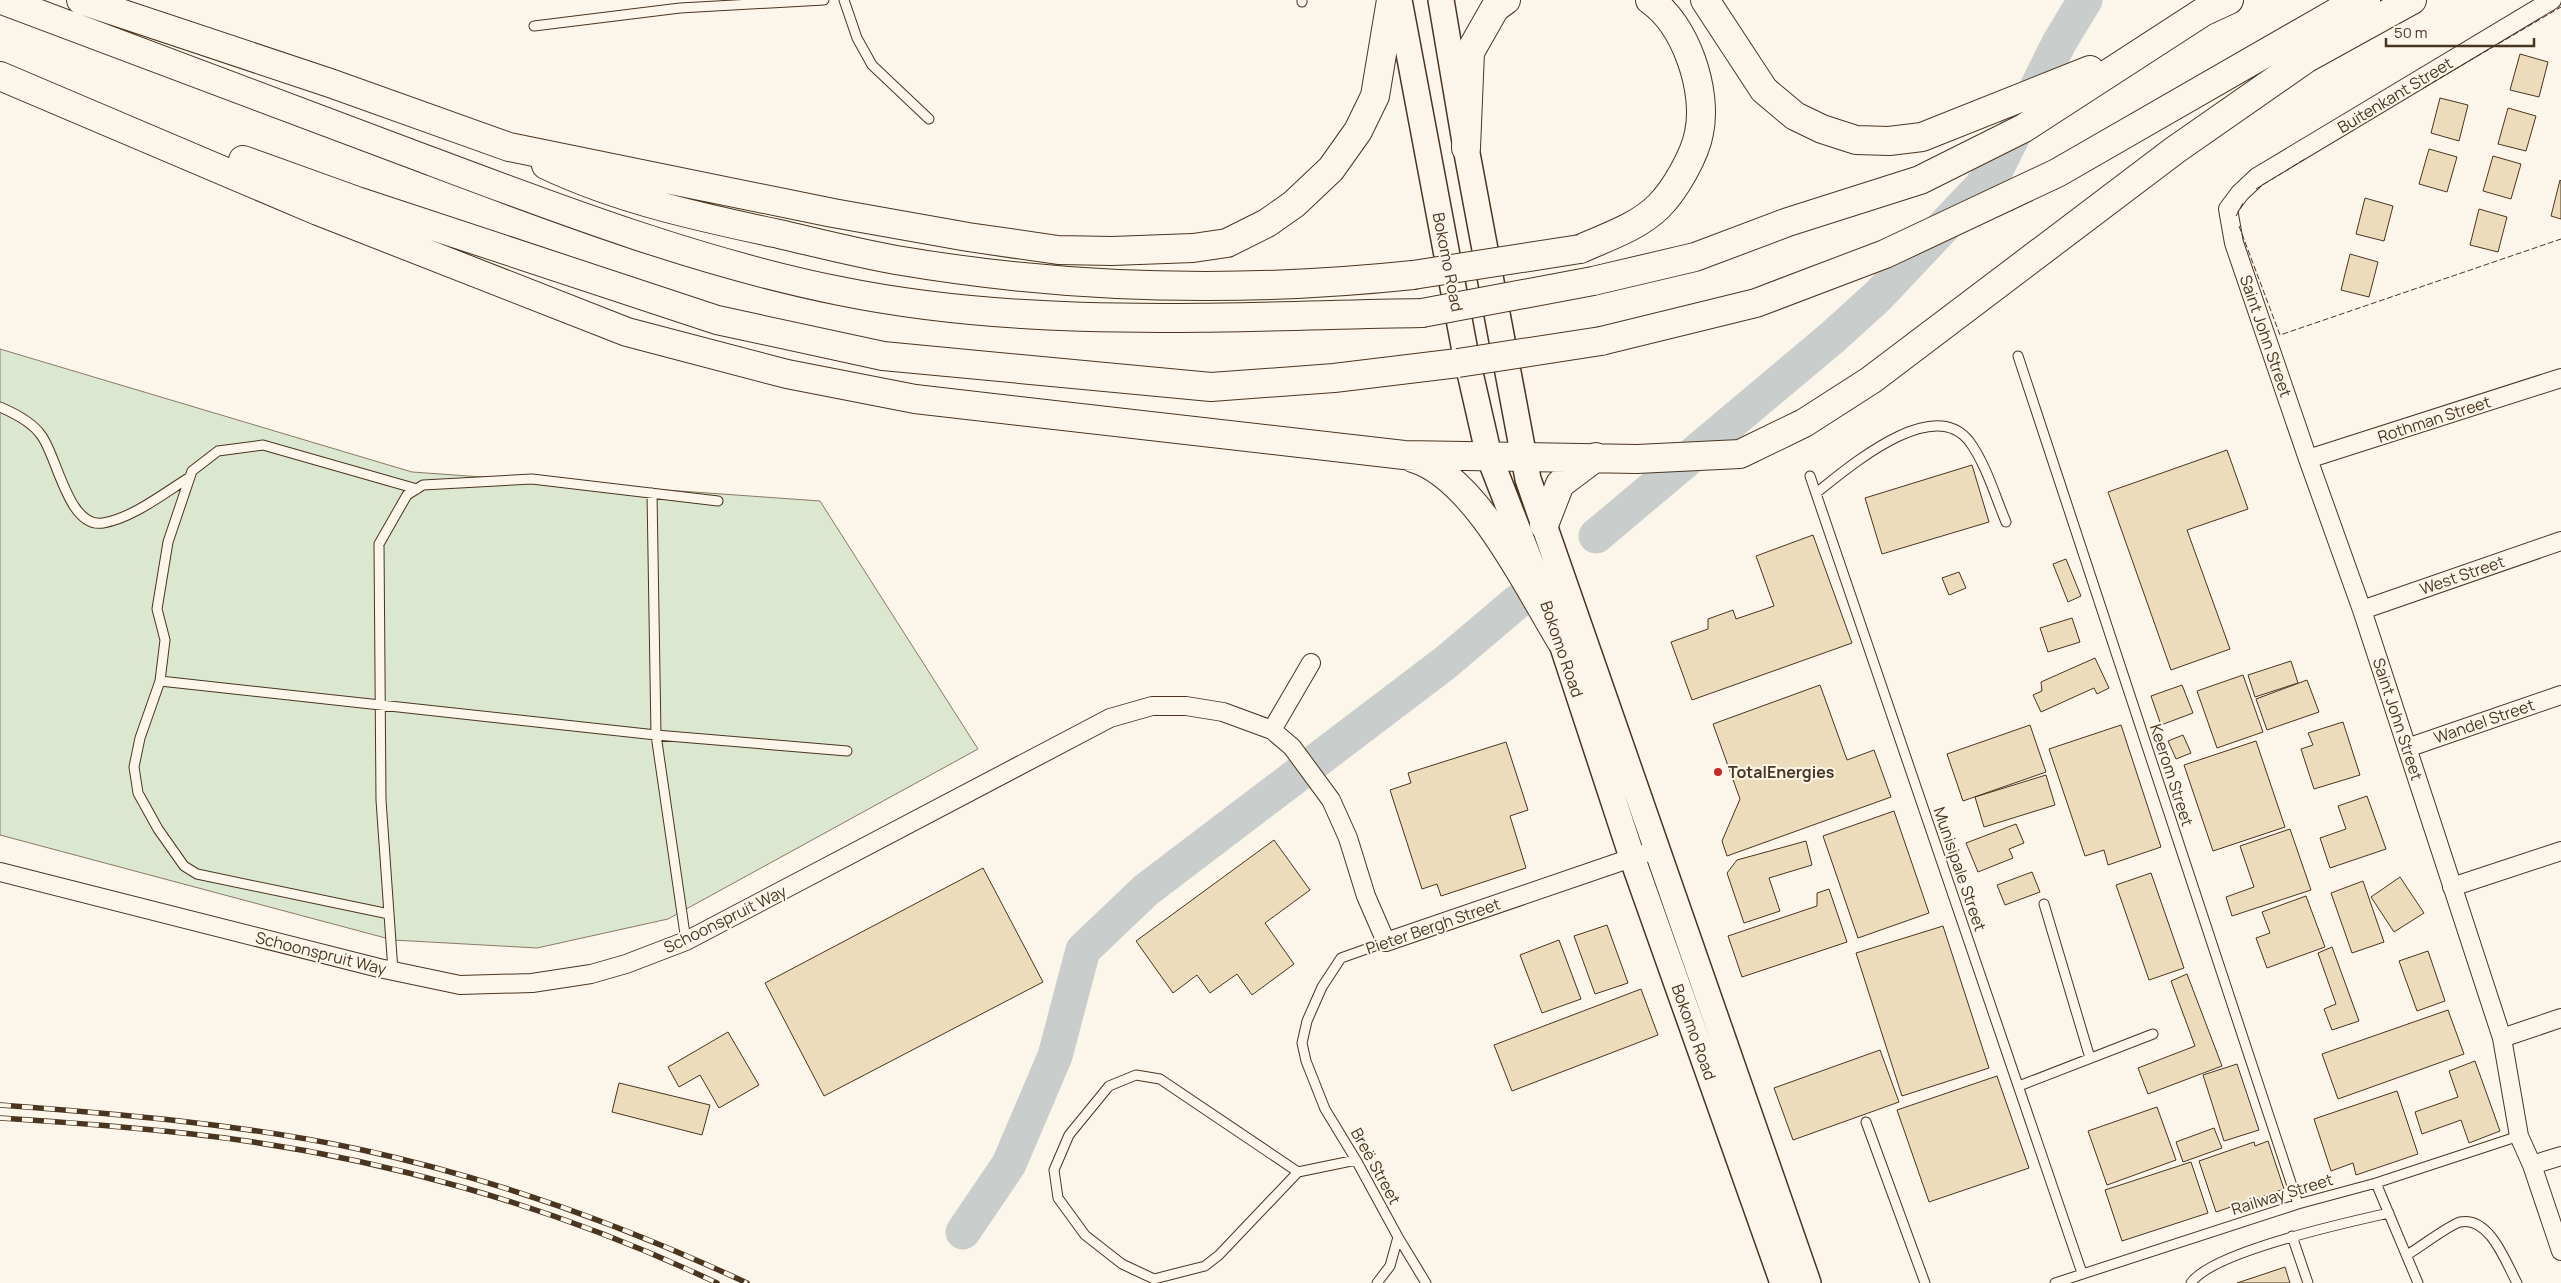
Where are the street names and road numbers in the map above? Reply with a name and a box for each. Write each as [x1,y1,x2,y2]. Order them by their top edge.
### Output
street label: Buitenkant Street [2333,52,2457,138]
street label: Bokomo Road [1428,211,1468,313]
street label: Saint John Street [2235,272,2297,400]
street label: Rothman Street [2375,390,2493,448]
street label: West Street [2417,550,2507,600]
street label: Bokomo Road [1535,598,1589,700]
street label: Saint John Street [2368,655,2428,783]
street label: Wandel Street [2431,693,2537,749]
street label: Keerom Street [2145,721,2199,829]
street label: Munisipale Street [1928,804,1992,934]
street label: Schoonspruit Way [660,879,791,958]
street label: Pieter Bergh Street [1363,893,1503,959]
street label: Schoonspruit Way [253,926,389,980]
street label: Bokomo Road [1666,981,1722,1083]
street label: Breë Street [1346,1124,1406,1208]
street label: Railway Street [2228,1168,2336,1220]

